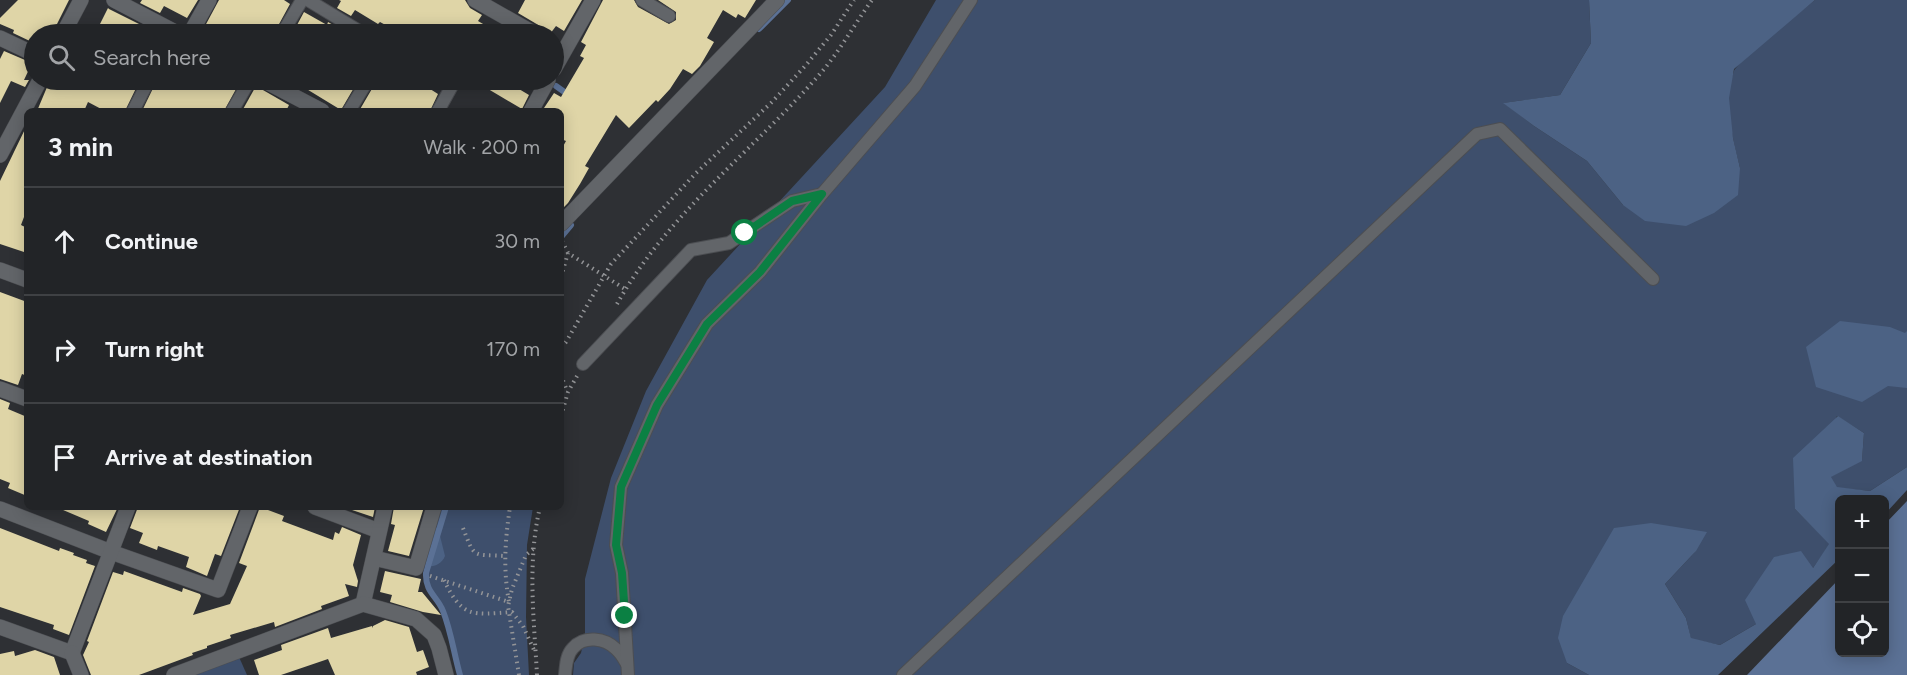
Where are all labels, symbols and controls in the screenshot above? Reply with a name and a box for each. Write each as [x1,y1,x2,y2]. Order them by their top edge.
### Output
search box [24,24,564,90]
icon: search [45,41,78,74]
text: Search here [93,44,211,71]
text: 3 min [48,131,113,163]
text: Walk · 200 m [424,135,540,159]
route start [731,219,757,245]
icon: ahead [48,225,81,258]
text: Continue [105,228,198,255]
text: 30 m [494,229,540,253]
icon: right [48,333,81,366]
text: Turn right [105,336,204,363]
text: 170 m [486,337,540,361]
icon: arrive [48,441,81,474]
text: Arrive at destination [105,444,313,471]
map controls [1835,495,1889,657]
button: + [1835,495,1889,549]
button: − [1835,549,1889,603]
route end [611,602,637,628]
button: locate [1835,603,1889,657]

